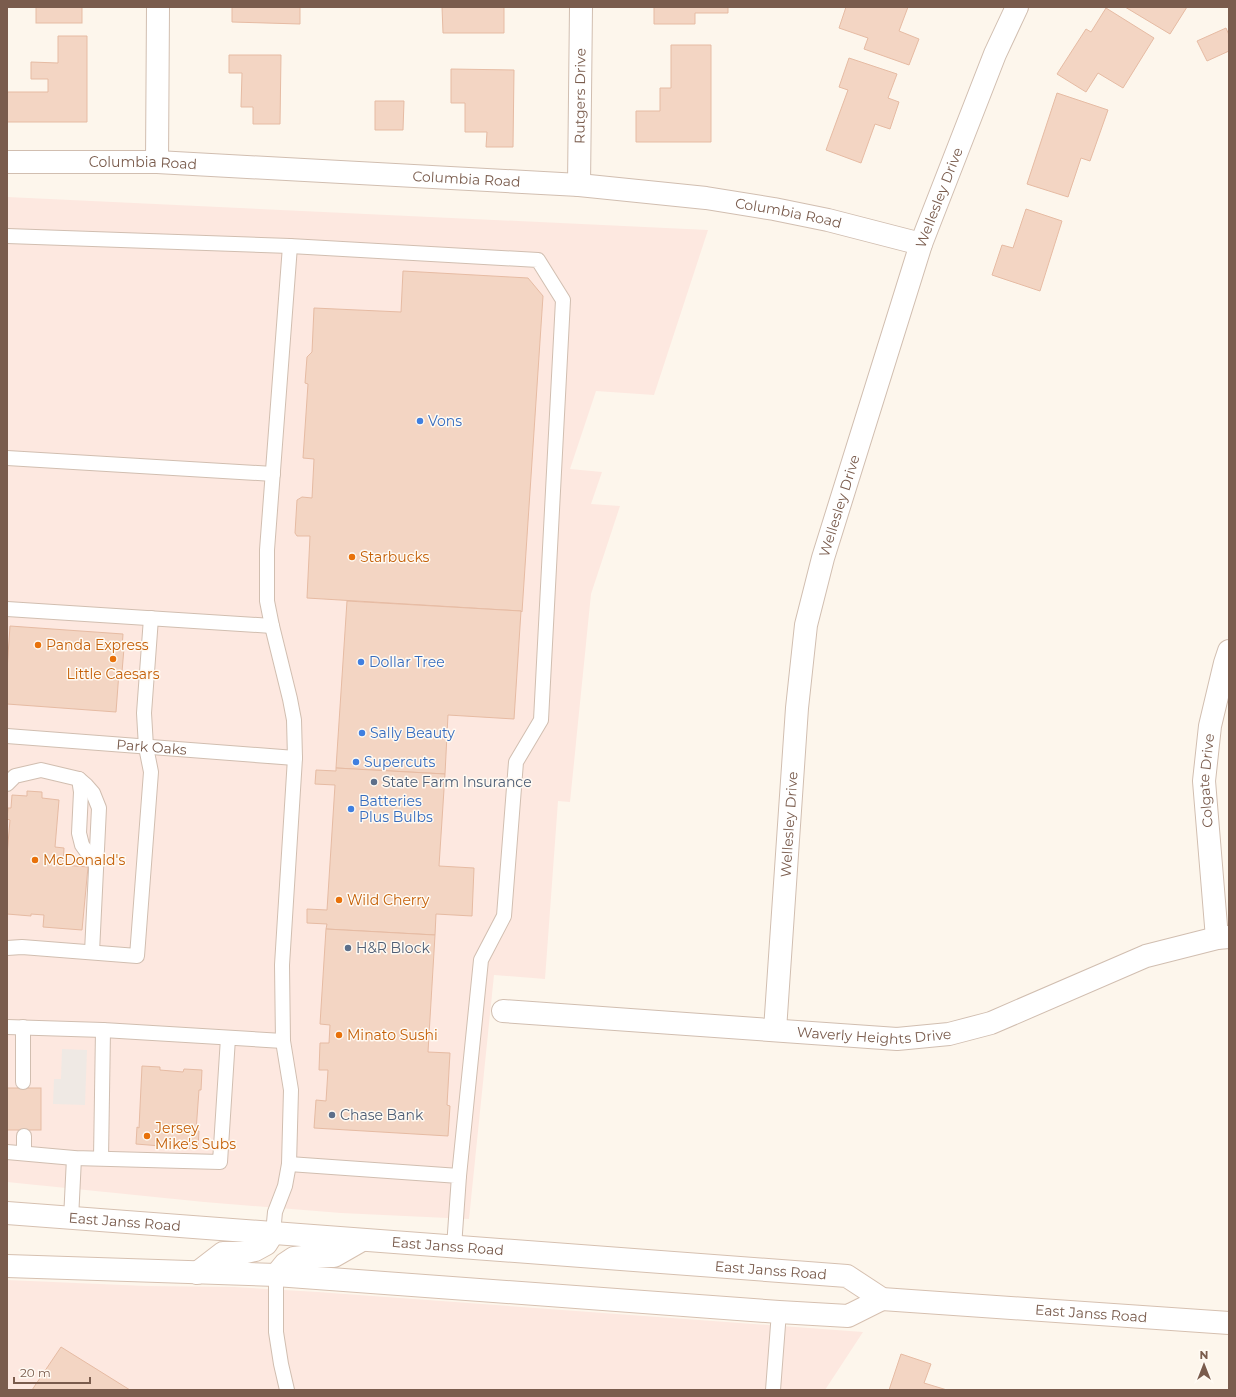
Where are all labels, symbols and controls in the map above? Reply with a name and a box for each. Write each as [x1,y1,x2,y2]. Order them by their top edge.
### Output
street label: Rutgers Drive [570,48,590,144]
street label: Wellesley Drive [911,145,967,250]
street label: Columbia Road [89,153,198,173]
street label: Columbia Road [412,167,521,191]
street label: Columbia Road [734,194,844,232]
place label: Vons [428,412,462,430]
marker: Vons [415,416,425,426]
street label: Wellesley Drive [815,452,864,559]
place label: Starbucks [360,548,430,566]
marker: Starbucks [347,552,357,562]
place label: Panda Express [46,636,149,654]
marker: Panda Express [33,640,43,650]
place label: Dollar Tree [369,653,445,671]
marker: Little Caesars [108,654,118,664]
marker: Dollar Tree [356,657,366,667]
place label: Little Caesars [67,665,160,683]
place label: Sally Beauty [370,724,455,742]
marker: Sally Beauty [357,728,367,738]
street label: Colgate Drive [1195,733,1218,828]
street label: Park Oaks [116,735,188,759]
place label: Supercuts [364,753,435,771]
marker: Supercuts [351,757,361,767]
street label: Wellesley Drive [776,771,802,878]
place label: State Farm Insurance [382,773,532,791]
marker: State Farm Insurance [369,777,379,787]
place label: Batteries Plus Bulbs [359,792,433,826]
marker: Batteries Plus Bulbs [346,804,356,814]
place label: McDonald's [43,851,125,869]
marker: McDonald's [30,855,40,865]
place label: Wild Cherry [347,891,430,909]
marker: Wild Cherry [334,895,344,905]
place label: H&R Block [356,939,430,957]
marker: H&R Block [343,943,353,953]
street label: Waverly Heights Drive [796,1023,952,1048]
place label: Minato Sushi [347,1026,438,1044]
marker: Minato Sushi [334,1030,344,1040]
place label: Chase Bank [340,1106,424,1124]
marker: Chase Bank [327,1110,337,1120]
place label: Jersey Mike's Subs [154,1119,236,1153]
marker: Jersey Mike's Subs [142,1131,152,1141]
street label: East Janss Road [68,1209,181,1235]
street label: East Janss Road [391,1233,505,1259]
street label: East Janss Road [714,1257,828,1283]
street label: East Janss Road [1035,1301,1148,1326]
north arrow [1184,1345,1224,1385]
text: N [1200,1348,1208,1362]
scale bar [14,1359,90,1385]
text: 20 m [20,1365,51,1380]

